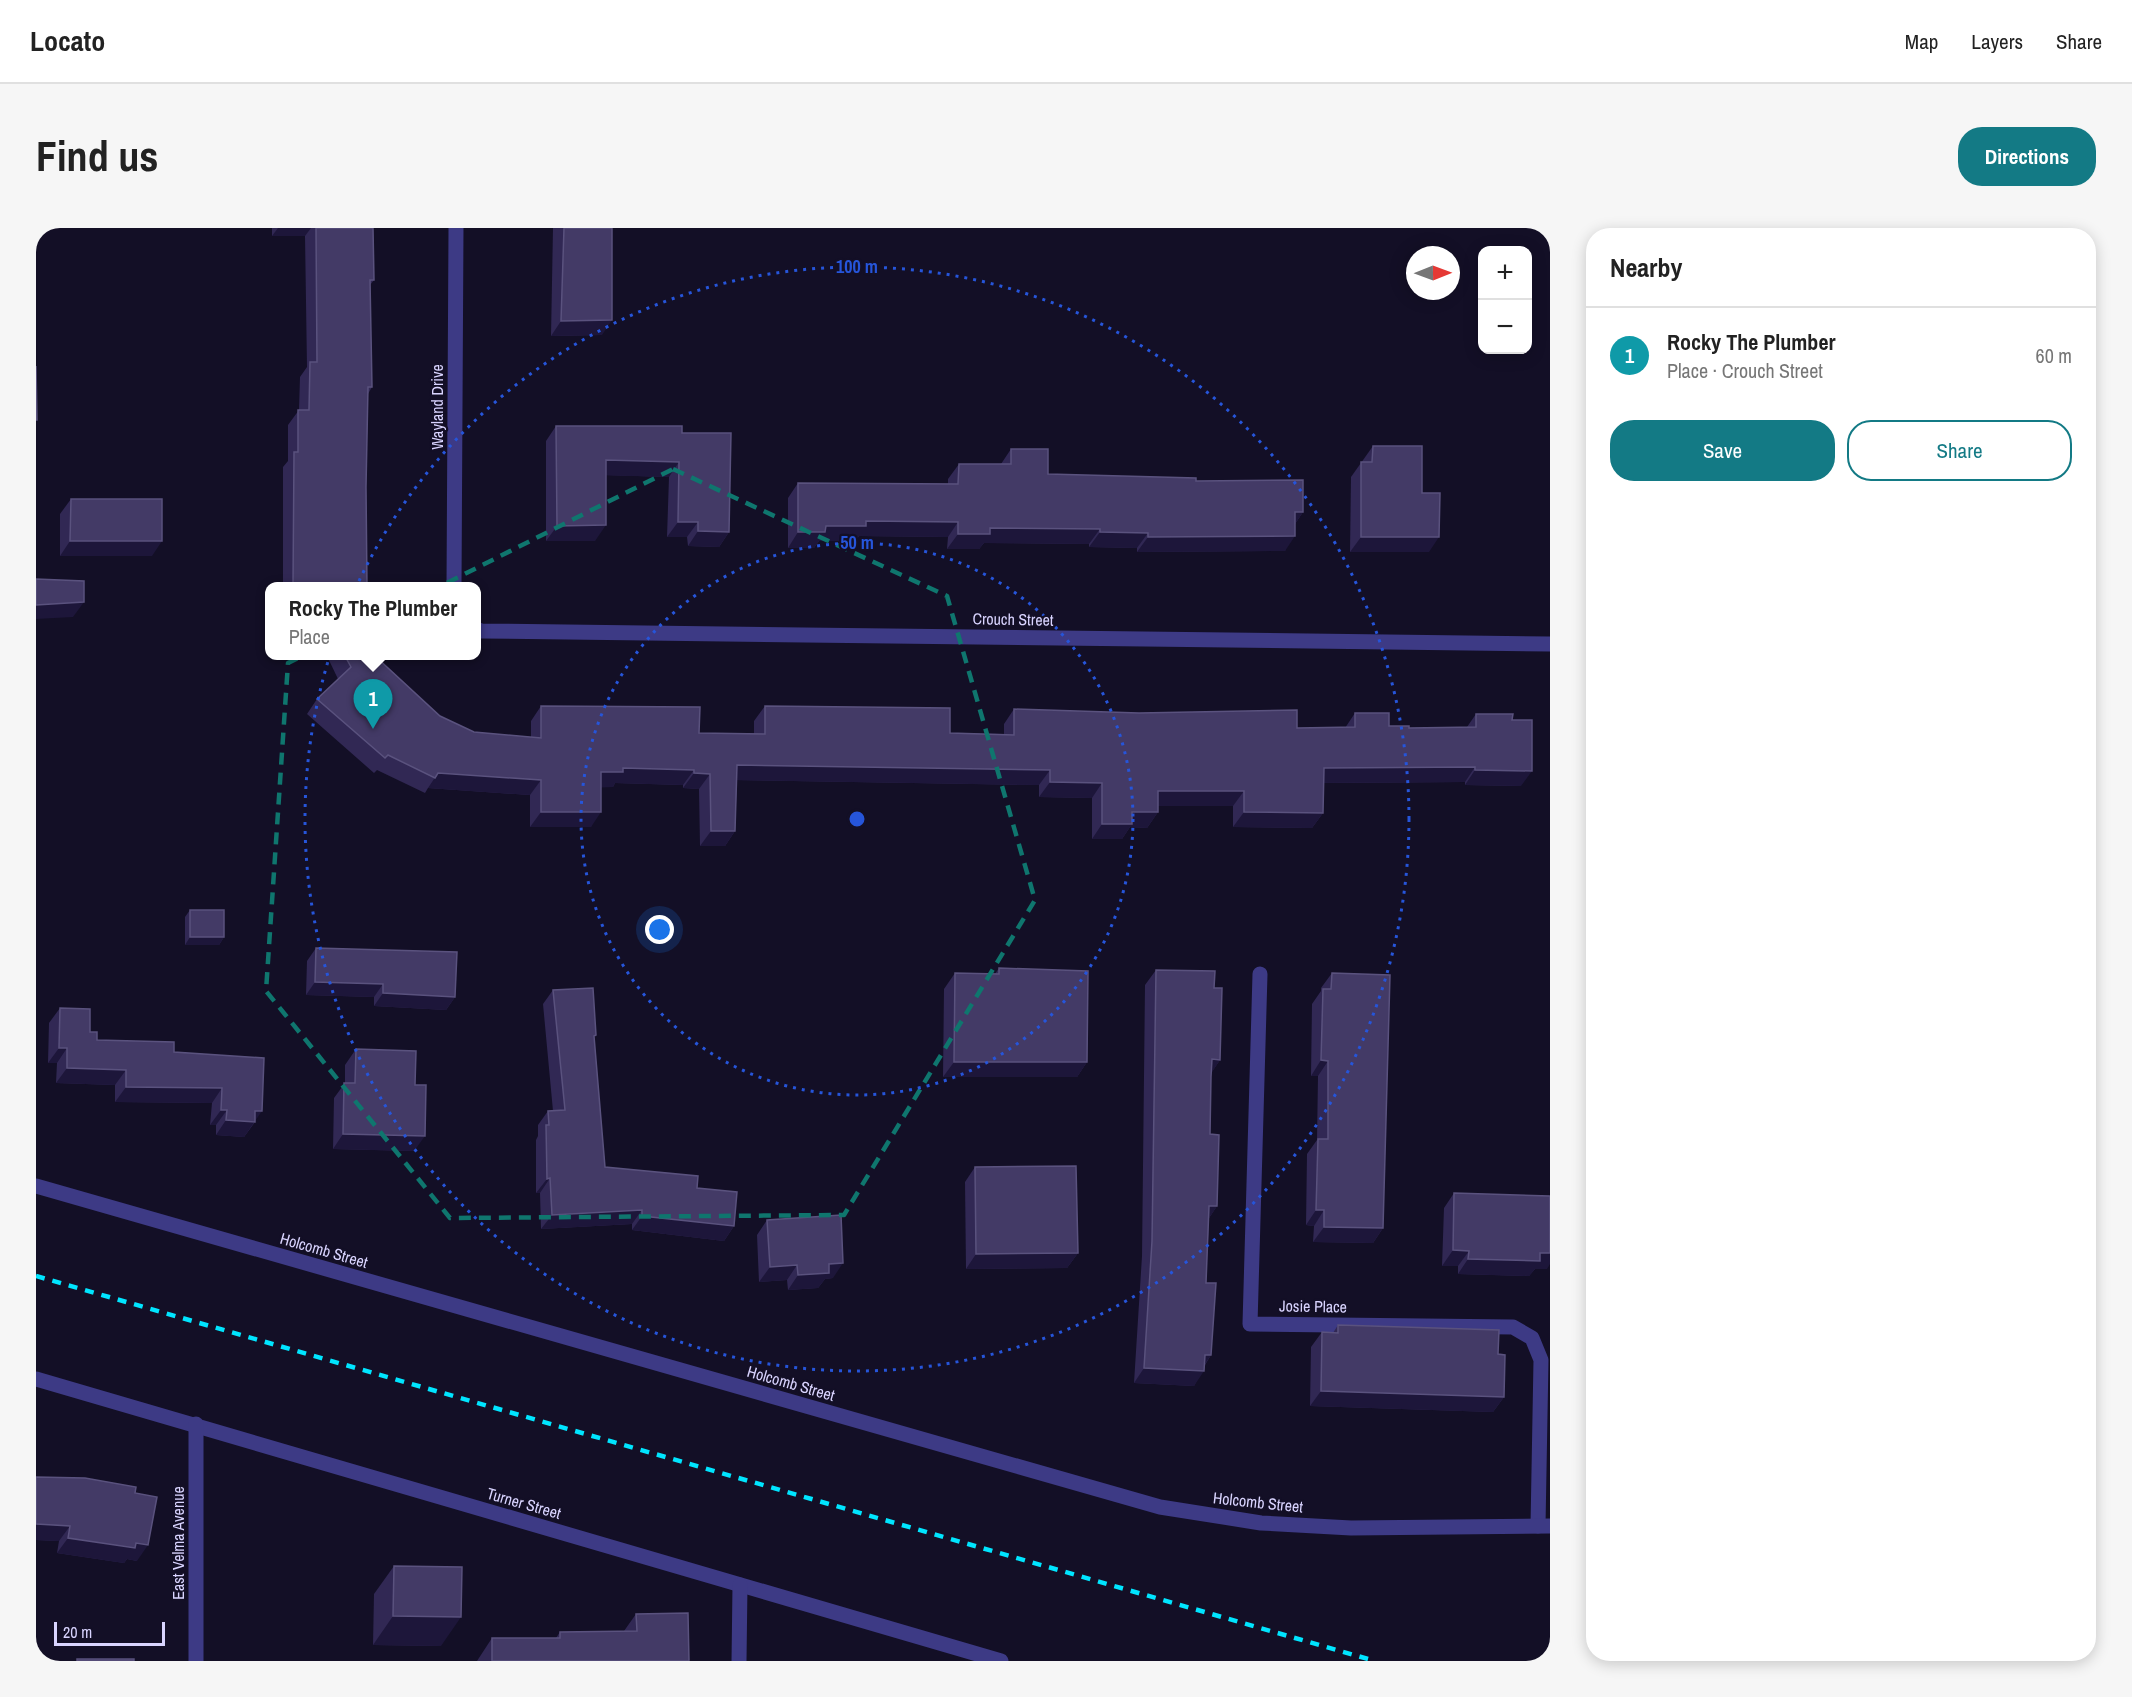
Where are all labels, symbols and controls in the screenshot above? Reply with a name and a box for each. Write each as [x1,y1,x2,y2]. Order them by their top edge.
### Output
text: Locato [30,22,105,60]
text: Map [1905,27,1938,56]
text: Layers [1971,27,2023,56]
text: Share [2056,27,2102,56]
button: Directions [1958,127,2096,186]
text: Find us [36,128,158,184]
north arrow [1406,246,1460,300]
map controls [1478,246,1532,354]
button: + [1478,246,1532,300]
text: Nearby [1610,250,1682,285]
text: 100 m [836,254,878,279]
button: − [1478,300,1532,354]
text: Rocky The Plumber [1667,327,1835,357]
text: 1 [1625,342,1634,369]
text: 60 m [2036,342,2072,369]
text: Place · Crouch Street [1667,357,1823,384]
street label: Wayland Drive [426,364,448,450]
button: Save [1610,420,1835,481]
button: Share [1847,420,2072,481]
text: 50 m [840,530,874,555]
popup [265,582,481,660]
text: Rocky The Plumber [289,593,457,623]
street label: Crouch Street [972,607,1054,631]
text: Place [289,623,330,650]
pin: 1 [354,680,392,729]
centre of rings [847,809,867,829]
your location [645,915,674,944]
street label: Holcomb Street [278,1227,371,1273]
street label: Josie Place [1279,1294,1347,1318]
street label: Holcomb Street [745,1360,838,1406]
street label: Turner Street [484,1482,564,1524]
street label: East Velma Avenue [167,1486,189,1600]
street label: Holcomb Street [1212,1486,1304,1518]
scale bar [54,1619,165,1646]
text: 20 m [63,1621,92,1643]

